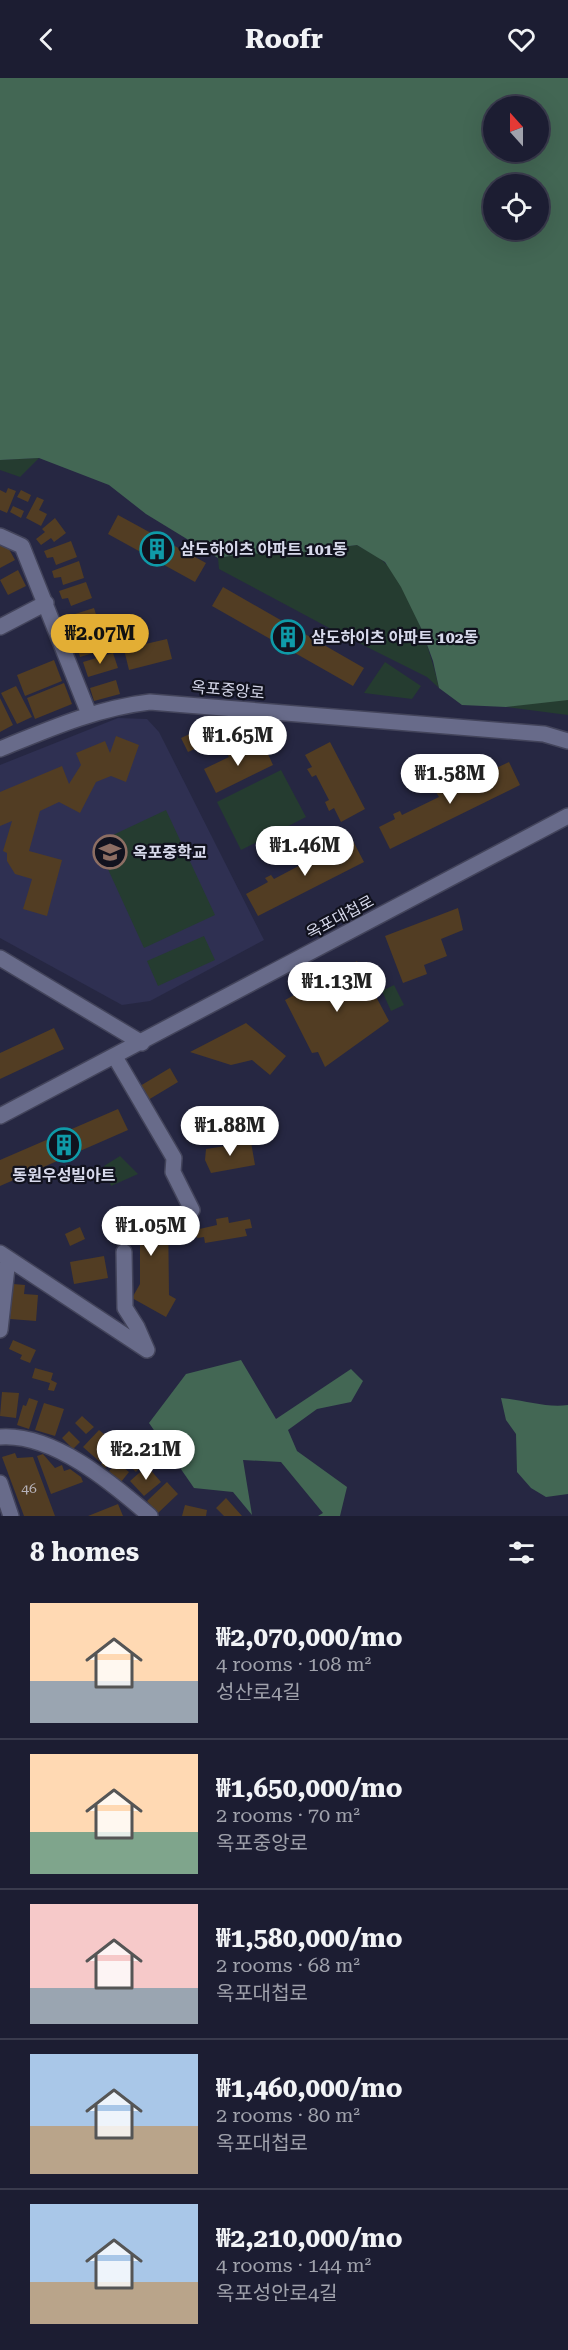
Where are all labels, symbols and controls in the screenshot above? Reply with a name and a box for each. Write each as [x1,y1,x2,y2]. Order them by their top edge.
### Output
icon: back [30,23,63,56]
text: Roofr [245,23,323,55]
icon: heart [505,23,538,56]
north arrow [483,96,549,162]
map controls [483,96,549,240]
button: locate [483,174,549,240]
building icon: 삼도하이츠 아파트 101동 [139,531,175,567]
place label: 삼도하이츠 아파트 101동 [180,540,347,559]
pin: ₩2.07M [51,614,149,665]
building icon: 삼도하이츠 아파트 102동 [270,619,306,655]
text: ₩2.07M [65,621,135,645]
place label: 삼도하이츠 아파트 102동 [311,628,478,647]
street label: 옥포중앙로 [191,677,266,703]
pin: ₩1.65M [189,716,287,767]
text: ₩1.65M [203,723,273,747]
pin: ₩1.58M [401,754,499,805]
text: ₩1.58M [415,761,485,785]
pin: ₩1.46M [256,826,354,877]
text: ₩1.46M [270,833,340,857]
school or university icon: 옥포중학교 [92,834,128,870]
place label: 옥포중학교 [133,843,207,862]
street label: 옥포대첩로 [303,891,377,943]
pin: ₩1.13M [288,962,386,1013]
text: ₩1.13M [302,969,372,993]
pin: ₩1.88M [181,1106,279,1157]
text: ₩1.88M [195,1113,265,1137]
building icon: 동원우성빌아트 [46,1127,82,1163]
place label: 동원우성빌아트 [12,1166,116,1185]
pin: ₩1.05M [102,1206,200,1257]
text: ₩1.05M [116,1213,186,1237]
pin: ₩2.21M [97,1430,195,1481]
text: ₩2.21M [111,1437,181,1461]
house number: 46 [21,1480,37,1496]
icon: filters [505,1536,538,1569]
text: 8 homes [30,1537,139,1567]
text: ₩2,070,000/mo [216,1622,403,1652]
icon: home [78,1627,150,1699]
text: 4 rooms · 108 m² [216,1652,371,1676]
text: 성산로4길 [216,1680,301,1704]
text: ₩1,650,000/mo [216,1773,403,1803]
icon: home [78,1778,150,1850]
text: 2 rooms · 70 m² [216,1803,360,1827]
text: 옥포중앙로 [216,1831,308,1855]
text: ₩1,580,000/mo [216,1923,403,1953]
icon: home [78,1928,150,2000]
text: 2 rooms · 68 m² [216,1953,360,1977]
text: 옥포대첩로 [216,1981,308,2005]
text: ₩1,460,000/mo [216,2073,403,2103]
icon: home [78,2078,150,2150]
text: 2 rooms · 80 m² [216,2103,360,2127]
text: 옥포대첩로 [216,2131,308,2155]
text: ₩2,210,000/mo [216,2223,403,2253]
icon: home [78,2228,150,2300]
text: 4 rooms · 144 m² [216,2253,371,2277]
text: 옥포성안로4길 [216,2281,338,2305]

